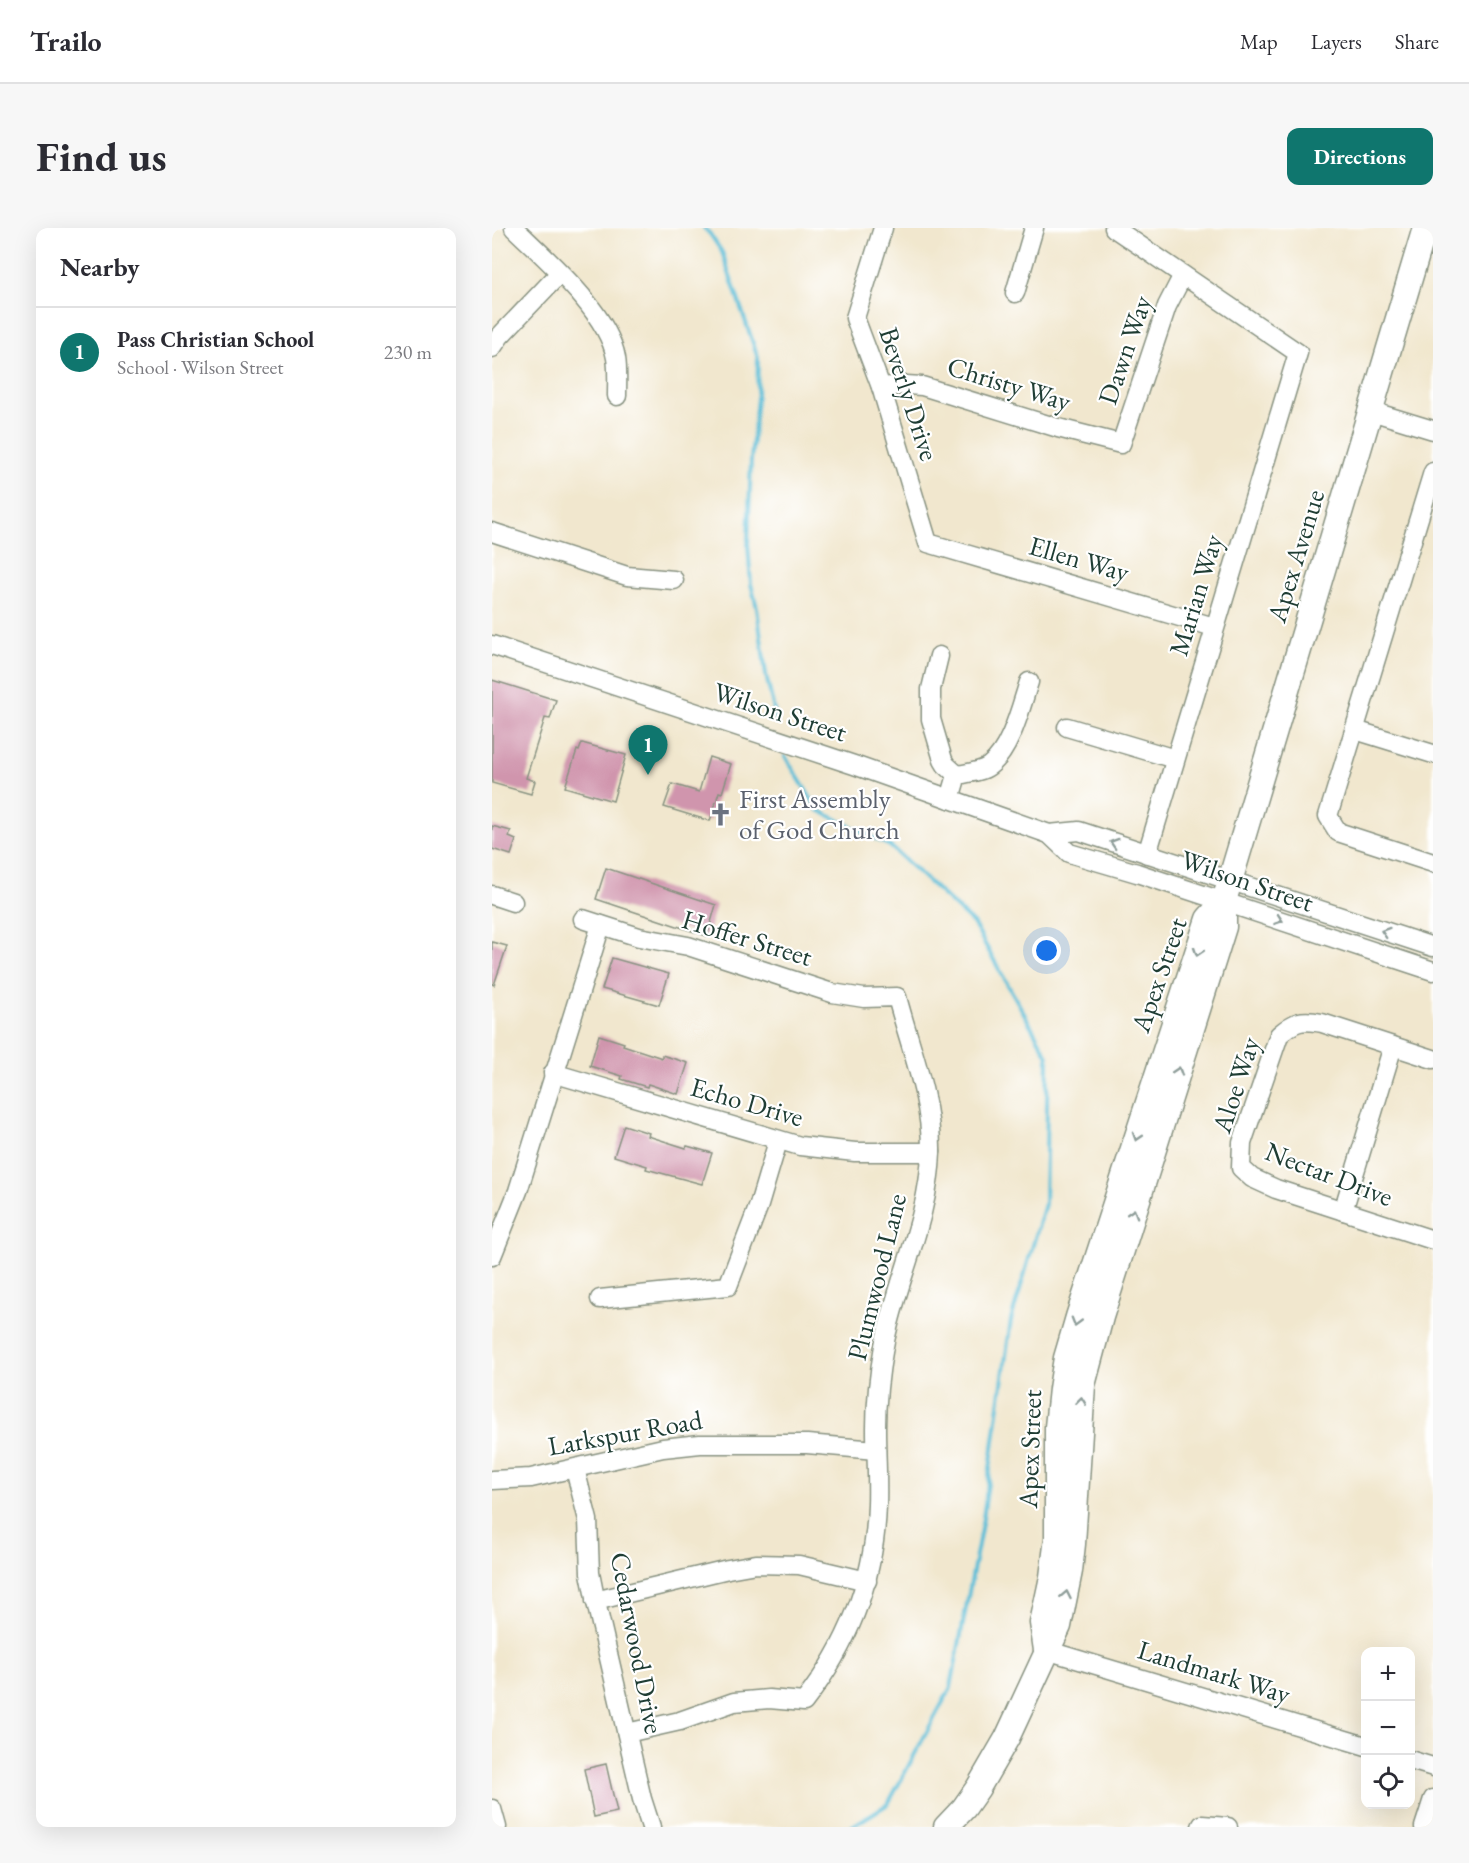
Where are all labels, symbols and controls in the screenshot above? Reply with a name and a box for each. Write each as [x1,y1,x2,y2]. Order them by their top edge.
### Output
text: Trailo [30,23,102,59]
text: Map [1240,28,1278,55]
text: Layers [1311,28,1362,55]
text: Share [1395,28,1439,55]
button: Directions [1287,128,1433,185]
text: Find us [36,129,167,184]
text: Nearby [60,250,140,284]
street label: Dawn Way [1090,291,1160,409]
street label: Beverly Drive [871,323,948,465]
text: Pass Christian School [117,325,314,354]
text: 1 [74,339,85,365]
text: 230 m [384,339,432,365]
street label: Christy Way [943,348,1075,419]
text: School · Wilson Street [117,354,284,380]
street label: Apex Avenue [1258,485,1332,628]
street label: Ellen Way [1025,528,1133,590]
street label: Marian Way [1161,530,1231,660]
street label: Wilson Street [709,674,852,750]
pin: 1 [628,726,668,775]
place label: First Assembly of God Church [739,781,900,847]
church icon: First Assembly of God Church [708,802,734,828]
one-way arrow [1110,838,1120,850]
street label: Wilson Street [1176,841,1319,920]
street label: Hoffer Street [678,901,817,974]
street label: Apex Street [1122,912,1195,1038]
one-way arrow [1273,912,1284,925]
one-way arrow [1380,927,1391,939]
your location [1032,936,1061,965]
one-way arrow [1192,946,1205,957]
street label: Aloe Way [1203,1032,1267,1138]
one-way arrow [1171,1066,1183,1077]
street label: Echo Drive [687,1069,808,1134]
one-way arrow [1132,1131,1145,1142]
street label: Nectar Drive [1260,1133,1398,1214]
street label: Plumwood Lane [839,1190,914,1364]
one-way arrow [1126,1208,1138,1219]
one-way arrow [1071,1316,1083,1327]
street label: Apex Street [1010,1388,1049,1510]
one-way arrow [1075,1397,1087,1406]
street label: Larkspur Road [545,1402,705,1463]
street label: Cedarwood Drive [603,1549,672,1737]
one-way arrow [1059,1591,1072,1601]
street label: Landmark Way [1134,1632,1295,1711]
map controls [1361,1647,1415,1809]
button: + [1361,1647,1415,1701]
button: − [1361,1701,1415,1755]
button: locate [1361,1755,1415,1809]

